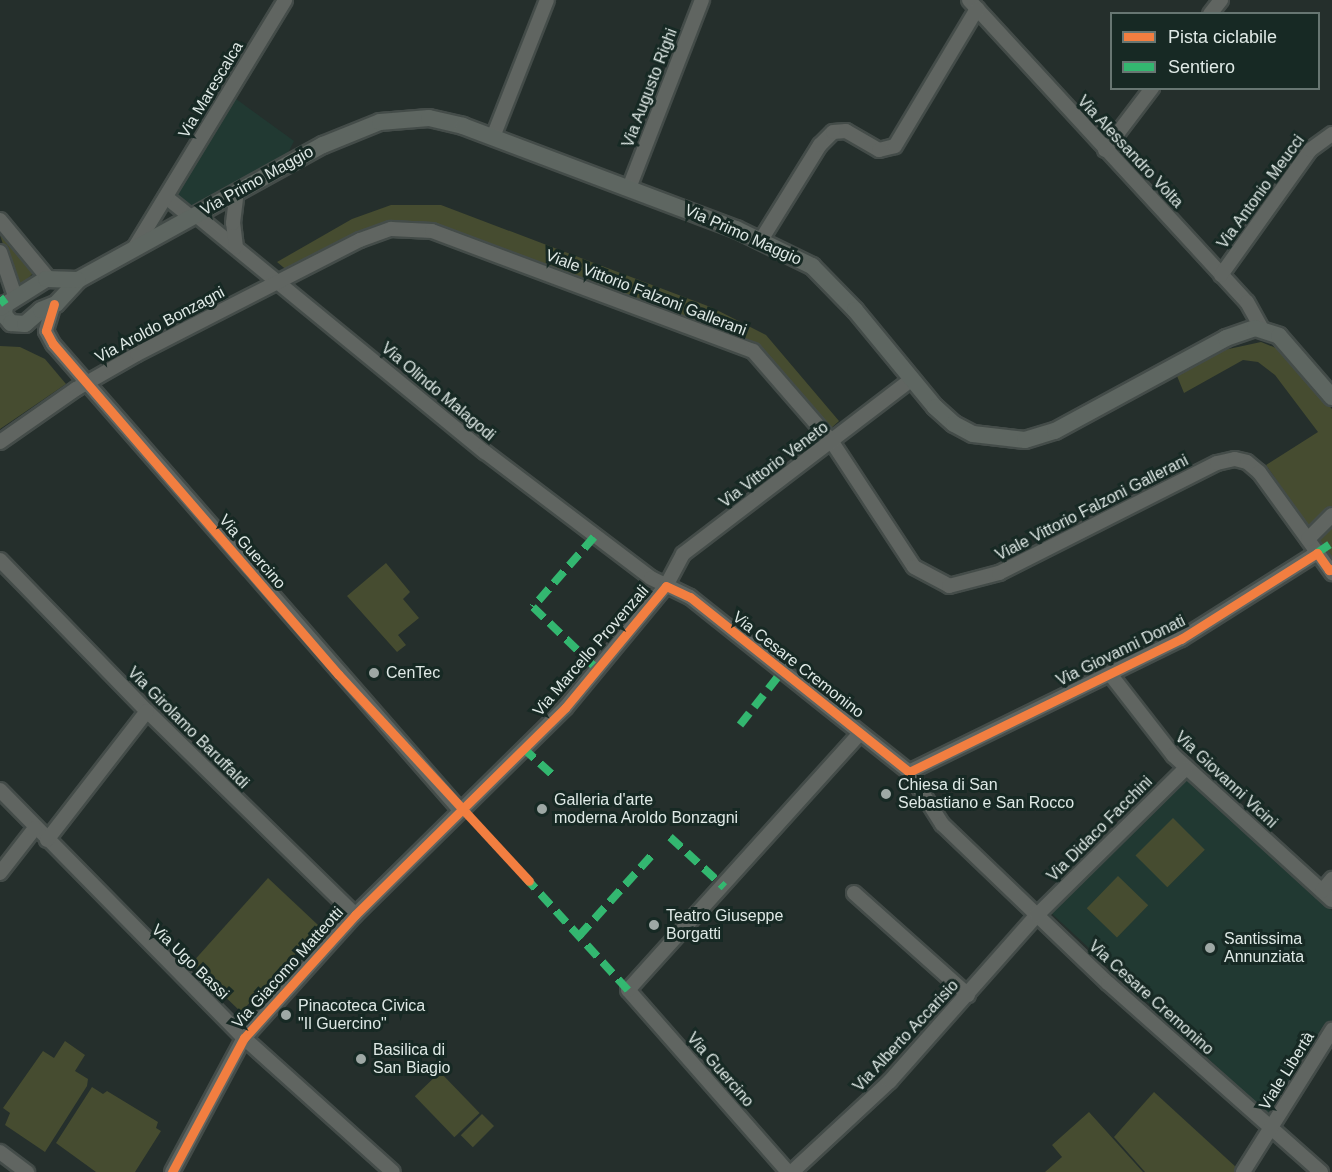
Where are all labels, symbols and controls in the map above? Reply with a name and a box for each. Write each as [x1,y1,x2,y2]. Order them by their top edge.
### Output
legend [1110,12,1320,90]
street label: Via Augusto Righi [618,25,682,151]
text: Pista ciclabile [1168,27,1277,47]
street label: Via Marescalca [175,38,247,142]
text: Sentiero [1168,57,1235,77]
street label: Via Alessandro Volta [1073,92,1187,212]
street label: Via Antonio Meucci [1213,131,1309,253]
street label: Via Primo Maggio [197,142,317,220]
street label: Via Primo Maggio [682,201,804,269]
street label: Viale Vittorio Falzoni Gallerani [543,246,749,340]
street label: Via Aroldo Bonzagni [92,283,228,367]
street label: Via Olindo Malagodi [377,339,499,445]
street label: Via Vittorio Veneto [716,418,832,512]
street label: Viale Vittorio Falzoni Gallerani [992,451,1192,565]
street label: Via Guercino [215,511,289,593]
street label: Via Marcello Provenzali [529,582,653,720]
street label: Via Cesare Cremonino [728,608,868,722]
street label: Via Giovanni Donati [1053,611,1189,691]
street label: Via Girolamo Baruffaldi [123,663,253,793]
place label: CenTec [386,663,440,683]
marker: CenTec [367,666,381,680]
street label: Via Giovanni Vicini [1171,728,1281,832]
street label: Via Didaco Facchini [1043,772,1157,886]
place label: Chiesa di San Sebastiano e San Rocco [898,775,1074,813]
marker: Chiesa di San Sebastiano e San Rocco [879,787,893,801]
place label: Galleria d'arte moderna Aroldo Bonzagni [554,790,739,828]
marker: Galleria d'arte moderna Aroldo Bonzagni [535,802,549,816]
street label: Via Giacomo Matteotti [228,903,348,1033]
place label: Teatro Giuseppe Borgatti [666,906,783,944]
marker: Teatro Giuseppe Borgatti [647,918,661,932]
street label: Via Ugo Bassi [147,920,233,1004]
place label: Santissima Annunziata [1224,929,1304,967]
street label: Via Cesare Cremonino [1085,937,1217,1059]
marker: Santissima Annunziata [1201,939,1219,957]
street label: Via Alberto Accarisio [849,976,963,1096]
place label: Pinacoteca Civica "Il Guercino" [298,996,425,1034]
marker: Pinacoteca Civica "Il Guercino" [279,1008,293,1022]
street label: Viale Libertà [1255,1028,1319,1114]
street label: Via Guercino [683,1029,757,1111]
place label: Basilica di San Biagio [373,1040,450,1078]
marker: Basilica di San Biagio [354,1052,368,1066]

